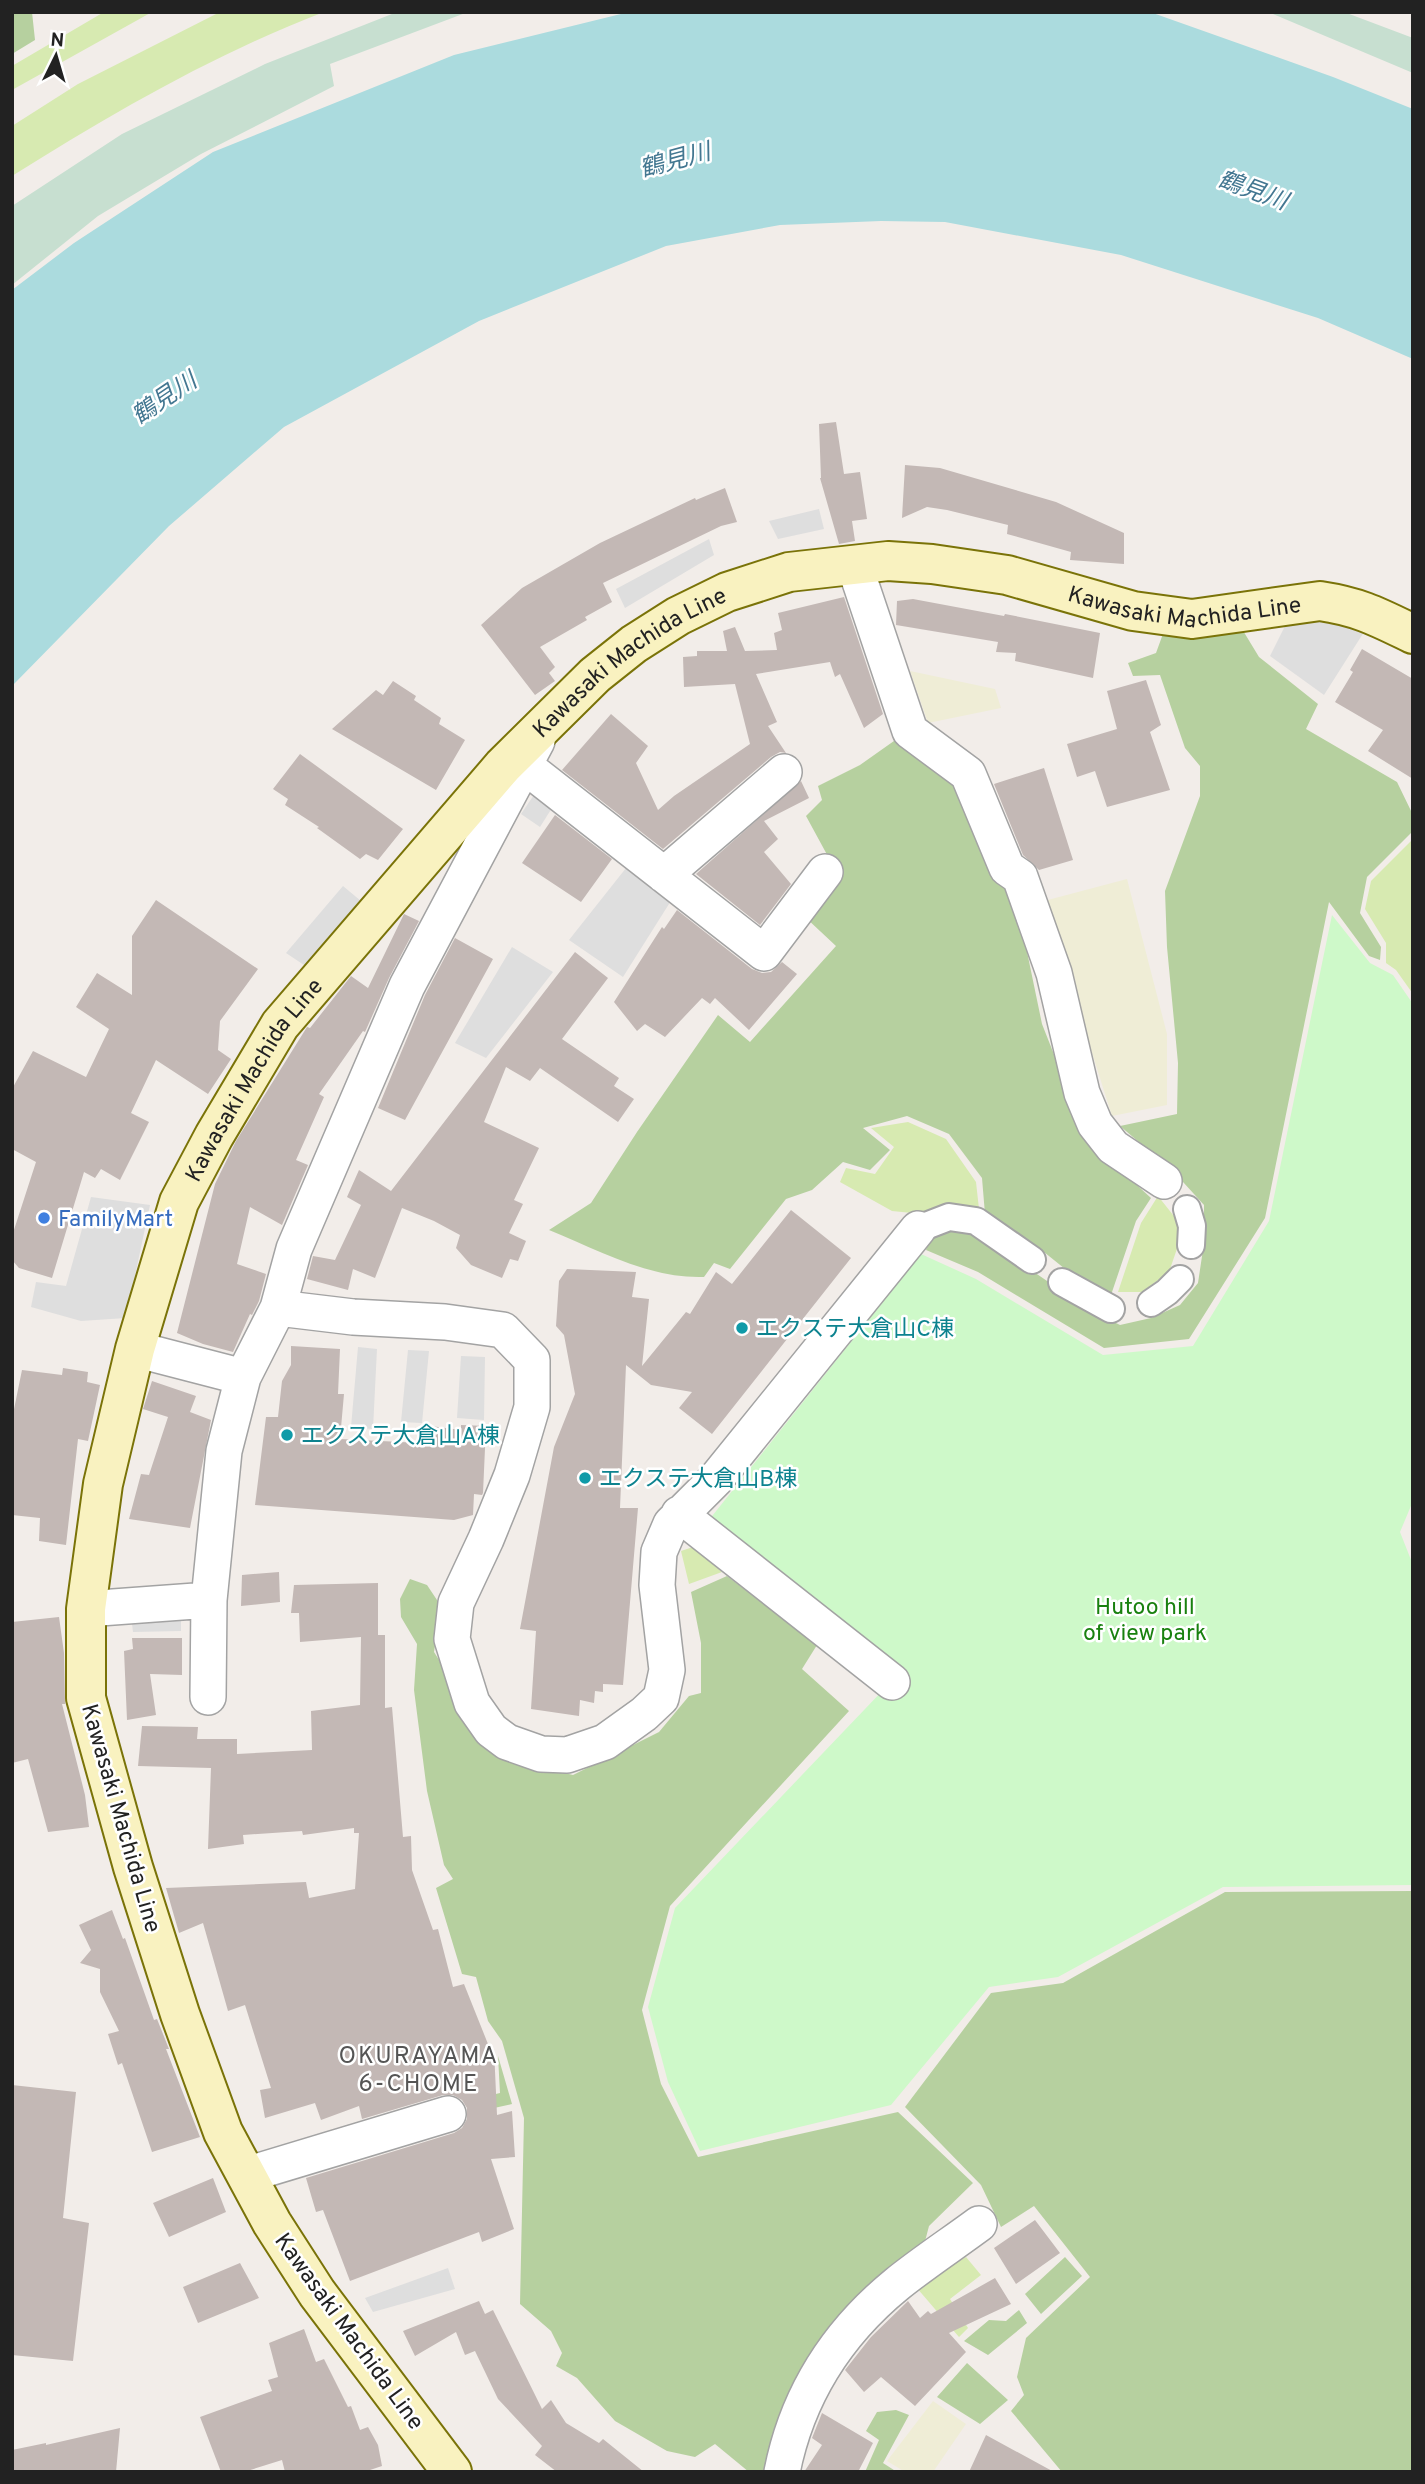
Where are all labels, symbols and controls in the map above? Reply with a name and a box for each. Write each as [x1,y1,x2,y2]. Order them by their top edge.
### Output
north arrow [21,21,91,91]
text: N [49,29,65,54]
water label: 鶴見川 [637,137,717,186]
water label: 鶴見川 [1213,165,1294,219]
water label: 鶴見川 [127,365,206,432]
street label: Kawasaki Machida Line [1064,581,1303,637]
street label: Kawasaki Machida Line [528,582,732,745]
street label: Kawasaki Machida Line [180,973,331,1188]
place label: FamilyMart [58,1206,173,1235]
marker: FamilyMart [36,1210,52,1226]
place label: エクステ大倉山C棟 [756,1316,954,1345]
marker: エクステ大倉山C棟 [734,1320,750,1336]
place label: エクステ大倉山A棟 [301,1423,500,1452]
marker: エクステ大倉山A棟 [279,1427,295,1443]
place label: エクステ大倉山B棟 [599,1466,797,1495]
marker: エクステ大倉山B棟 [577,1470,593,1486]
park label: Hutoo hill of view park [1083,1594,1207,1649]
street label: Kawasaki Machida Line [73,1701,166,1936]
district label: OKURAYAMA 6-CHOME [339,2042,499,2100]
street label: Kawasaki Machida Line [267,2228,429,2437]

